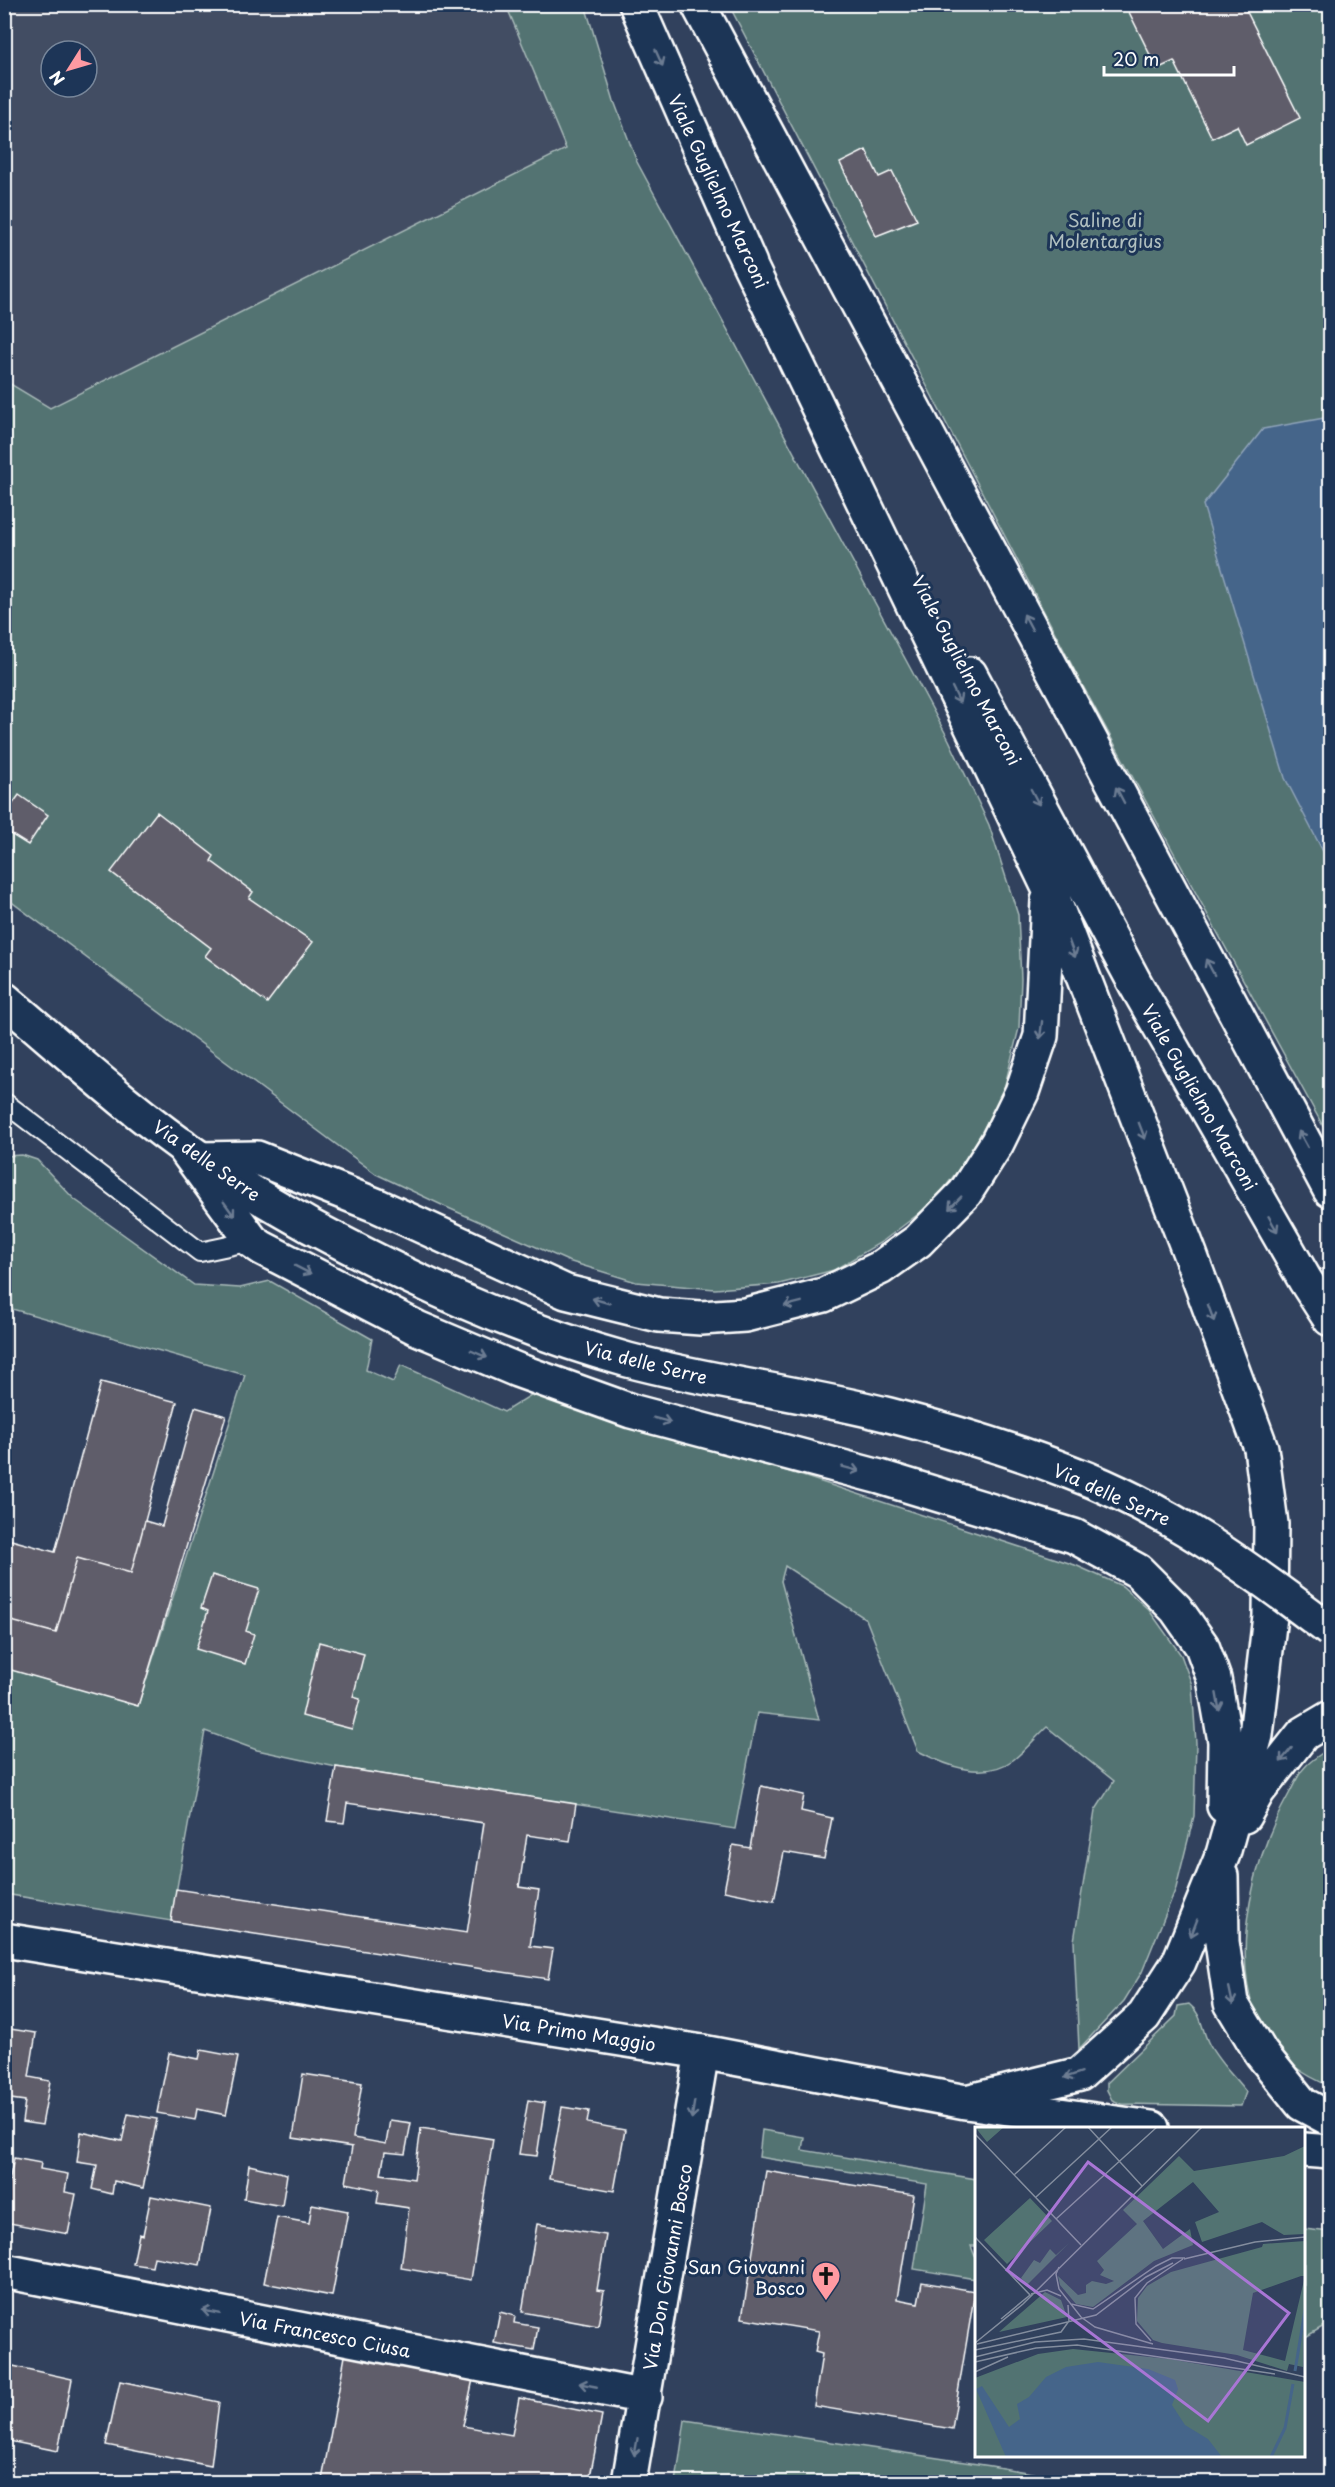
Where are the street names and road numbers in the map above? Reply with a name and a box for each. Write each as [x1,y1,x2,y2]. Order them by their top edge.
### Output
street label: Viale Guglielmo Marconi [662,90,776,292]
street label: Viale Guglielmo Marconi [905,570,1029,770]
street label: Viale Guglielmo Marconi [1135,999,1265,1195]
street label: Via delle Serre [148,1113,266,1207]
street label: Via delle Serre [582,1334,710,1390]
street label: Via delle Serre [1049,1456,1175,1532]
street label: Via Primo Maggio [500,2007,658,2057]
street label: Via Don Giovanni Bosco [636,2162,698,2372]
street label: Via Francesco Ciusa [237,2304,414,2364]

